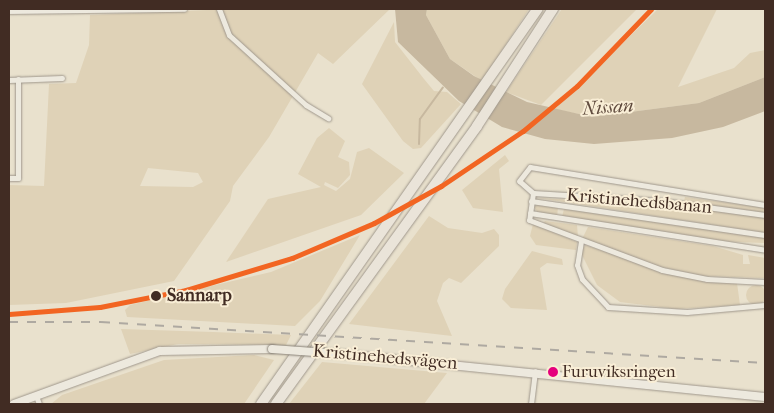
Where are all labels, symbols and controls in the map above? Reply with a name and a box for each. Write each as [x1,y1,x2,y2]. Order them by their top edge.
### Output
water label: Nissan [582,95,634,121]
street label: Kristinehedsbanan [565,185,713,219]
place label: Sannarp [167,285,232,307]
marker: Sannarp [149,289,163,303]
street label: Kristinehedsvägen [312,341,458,375]
place label: Furuviksringen [562,362,676,382]
marker: Furuviksringen [548,367,558,377]

